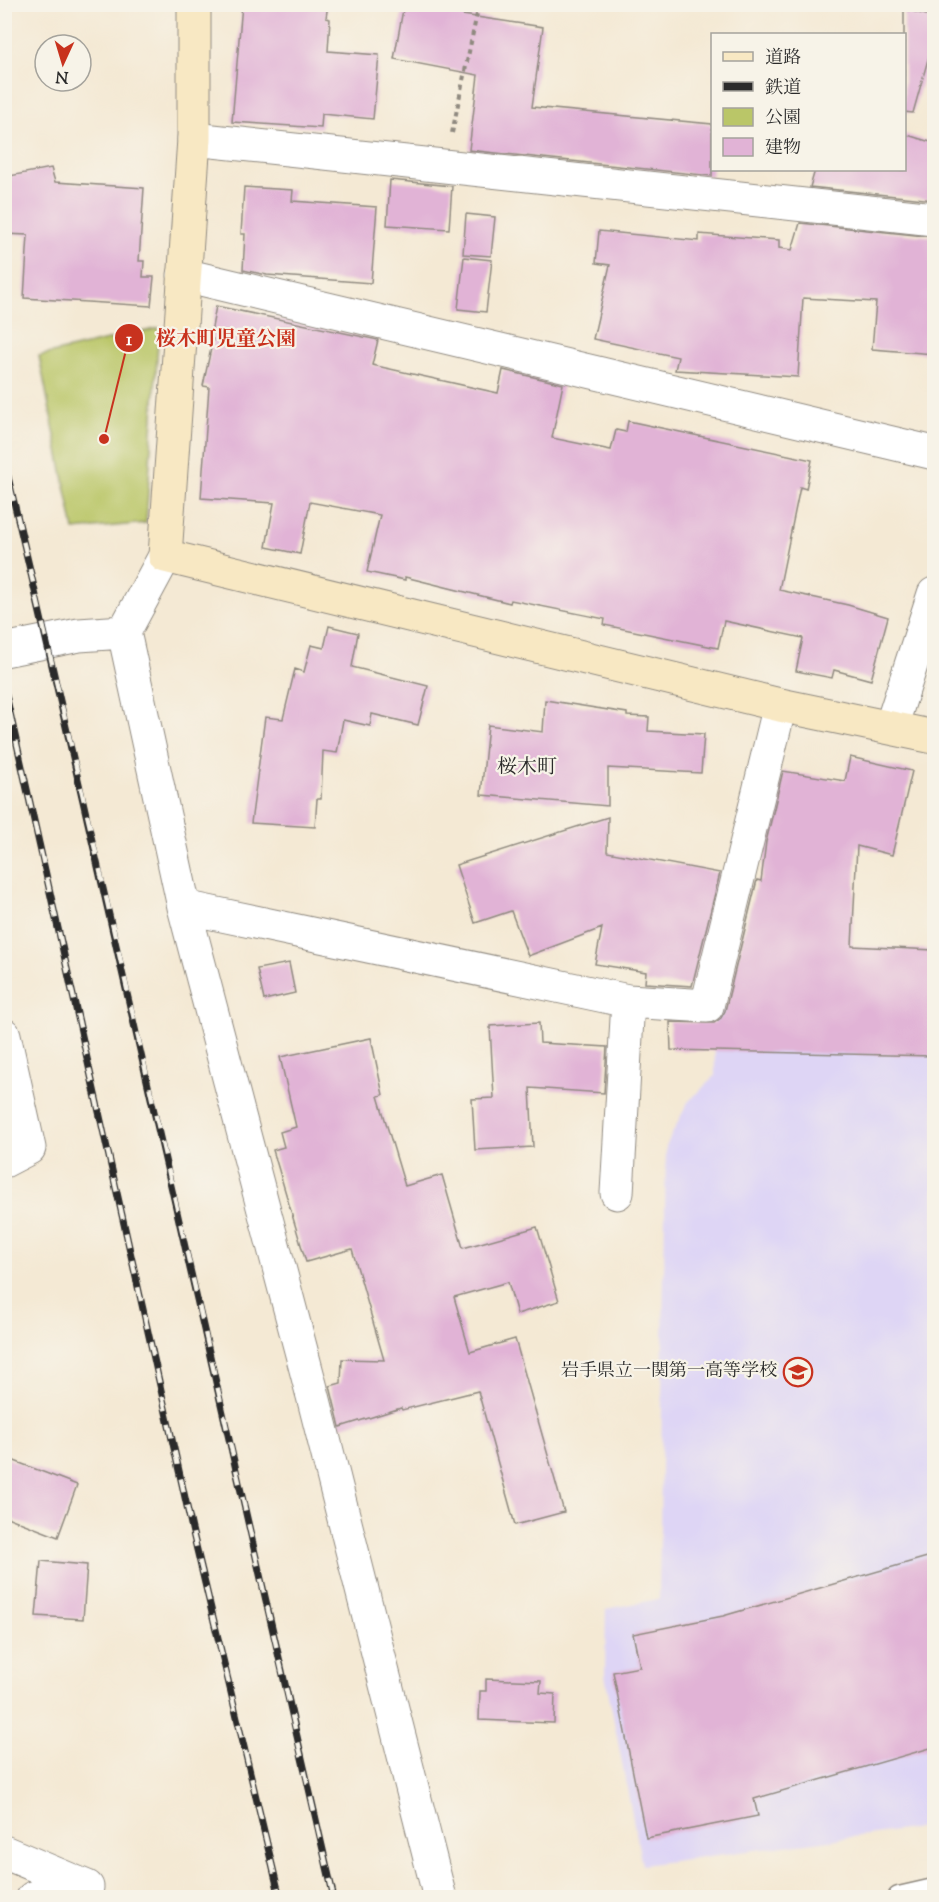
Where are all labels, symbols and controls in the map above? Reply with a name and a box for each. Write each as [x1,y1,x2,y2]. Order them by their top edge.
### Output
north arrow [33,33,93,93]
legend [711,33,906,171]
text: 道路 [765,46,801,72]
text: N [55,64,69,87]
text: 鉄道 [765,76,801,102]
text: 公園 [765,106,801,132]
text: 建物 [765,136,801,162]
callout: 桜木町児童公園 [114,319,308,357]
text: 桜木町児童公園 [156,326,296,355]
text: 1 [126,328,133,354]
district label: 桜木町 [497,754,557,783]
school or university icon: 岩手県立一関第一高等学校 [782,1356,814,1388]
place label: 岩手県立一関第一高等学校 [561,1359,777,1385]

